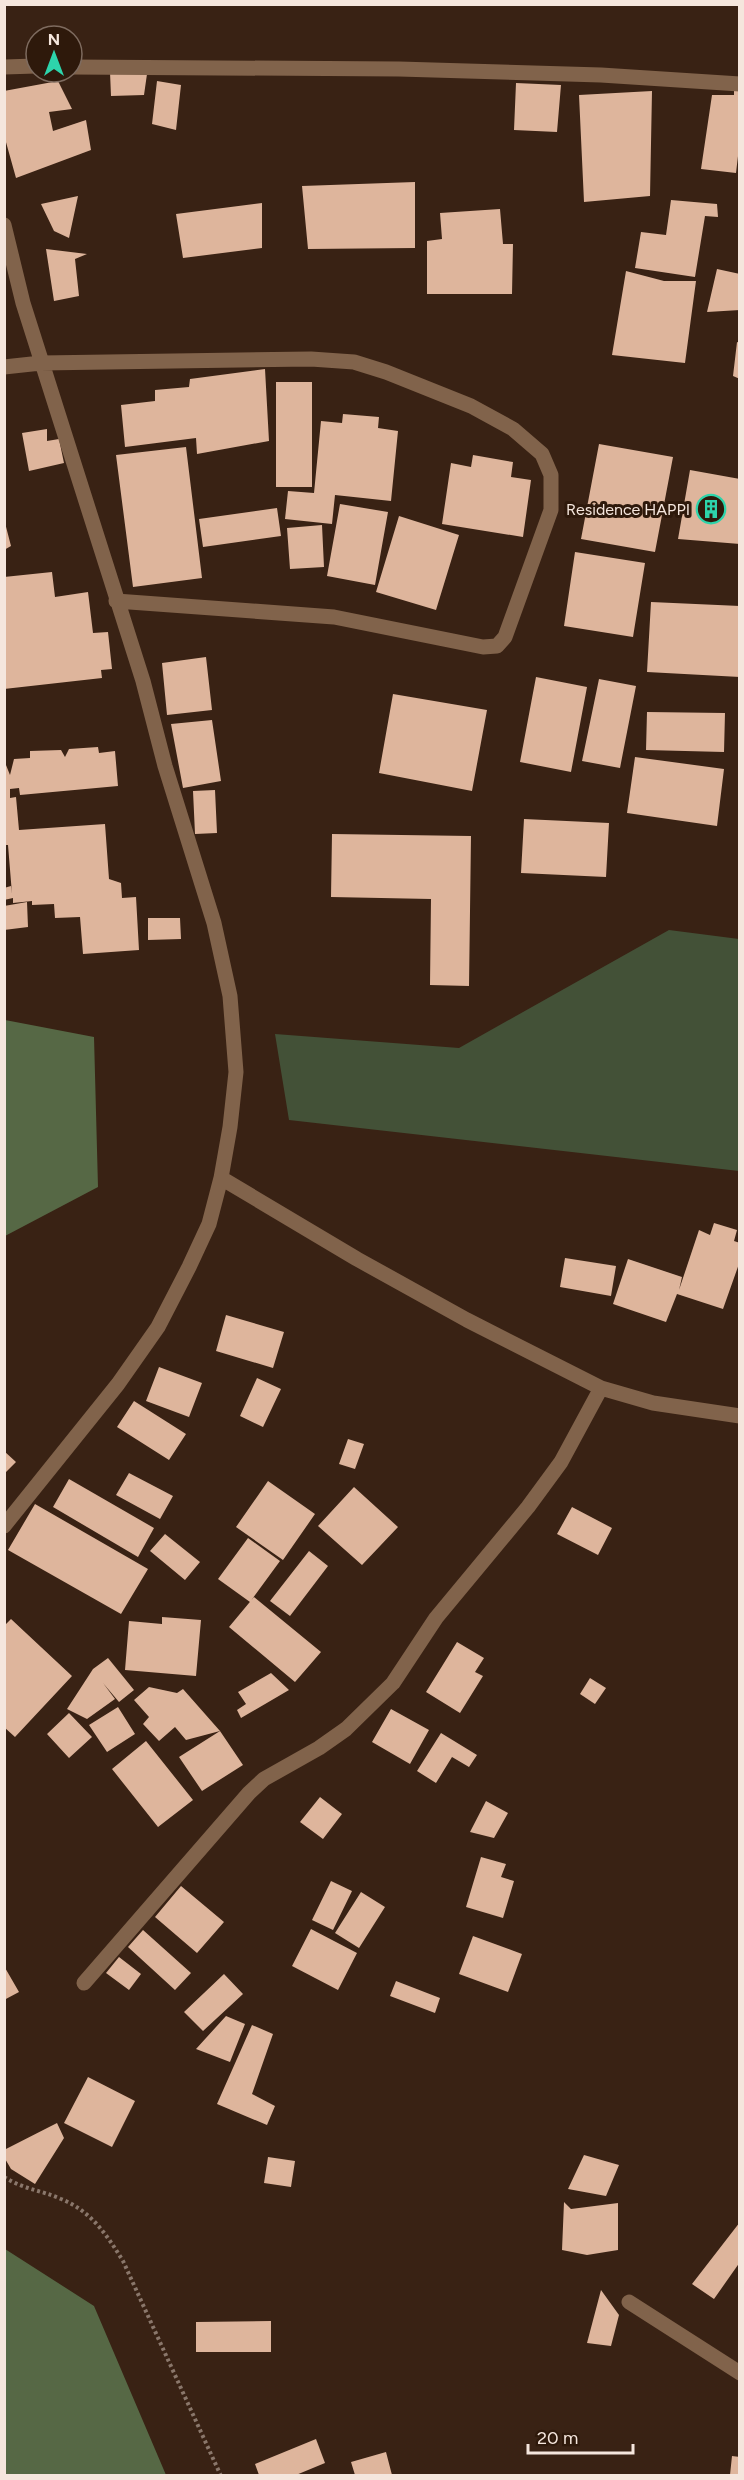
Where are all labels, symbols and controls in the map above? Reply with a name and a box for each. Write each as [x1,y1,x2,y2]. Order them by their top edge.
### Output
north arrow [24,24,84,84]
text: N [48,30,60,49]
building icon: Residence HAPPI [695,493,727,525]
place label: Residence HAPPI [566,500,690,519]
scale bar [528,2417,633,2455]
text: 20 m [537,2427,578,2449]

